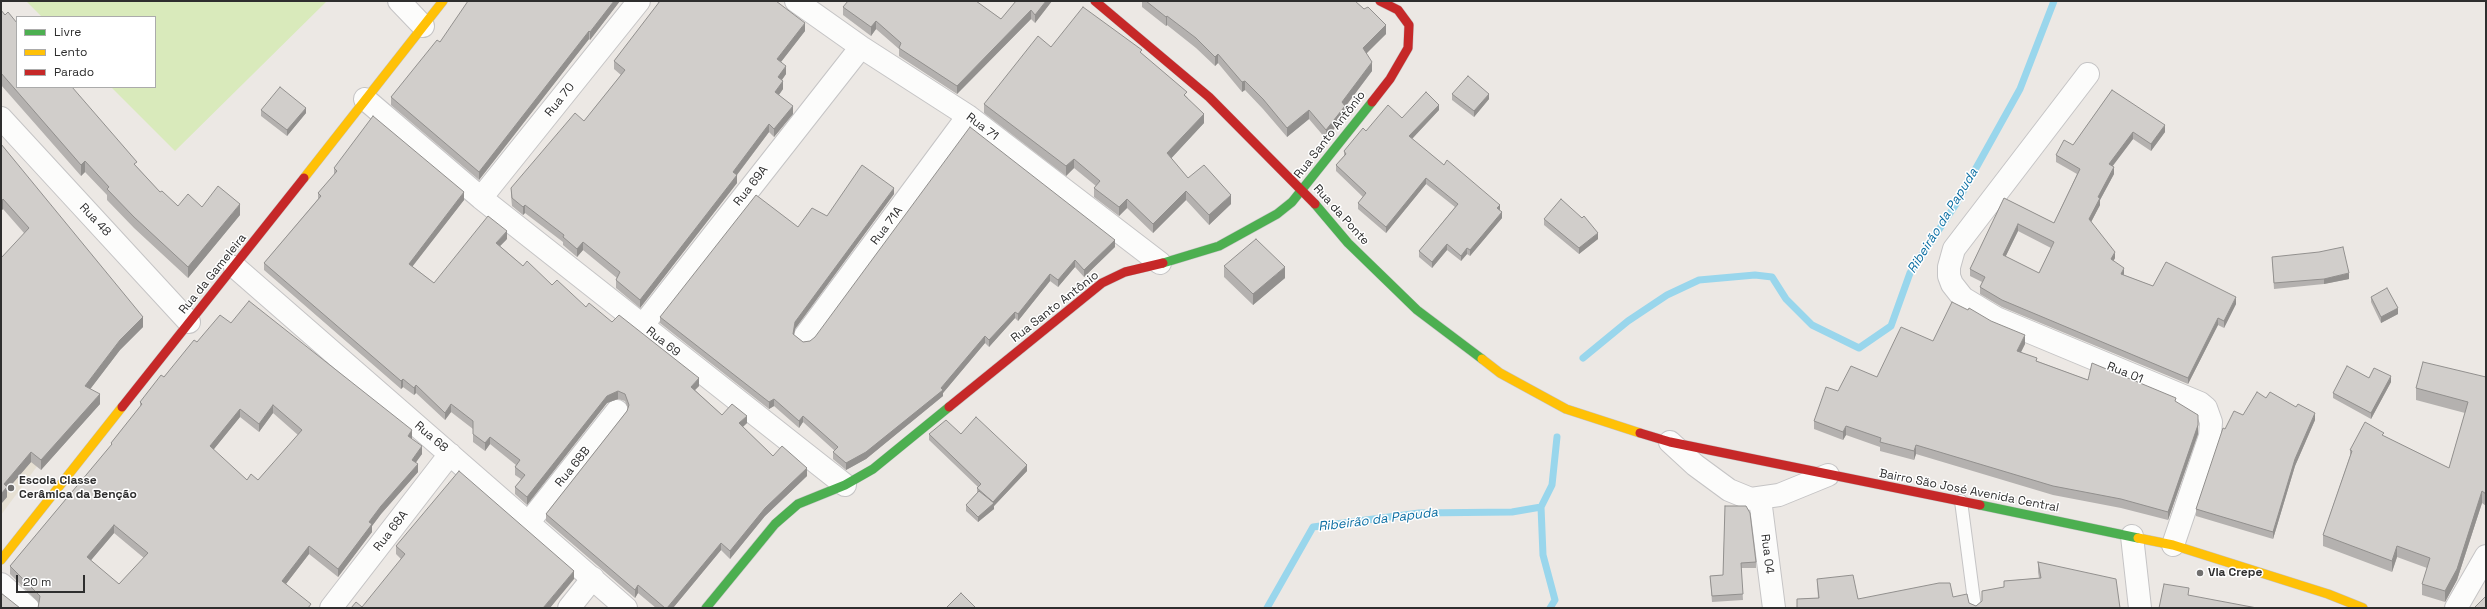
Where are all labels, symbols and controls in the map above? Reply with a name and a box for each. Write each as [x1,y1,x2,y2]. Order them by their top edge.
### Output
legend [16,16,156,88]
text: Livre [54,24,81,40]
text: Lento [54,44,88,60]
text: Parado [54,64,94,80]
street label: Rua 70 [542,80,578,120]
street label: Rua Santo Antônio [1291,88,1369,182]
street label: Rua 71 [963,110,1001,144]
street label: Rua 69A [731,163,771,209]
water label: Ribeirão da Papuda [1904,166,1982,276]
street label: Rua da Ponte [1310,182,1372,248]
street label: Rua 48 [76,201,114,239]
street label: Rua 71A [868,204,906,248]
street label: Rua da Gameleira [176,231,250,317]
street label: Rua Santo Antônio [1008,268,1102,346]
street label: Rua 69 [643,324,683,360]
street label: Rua 01 [2105,359,2145,387]
street label: Rua 68 [411,419,451,455]
street label: Rua 68B [552,444,594,490]
street label: Bairro São José Avenida Central [1878,466,2060,516]
place label: Escola Classe Cerâmica da Benção [19,474,137,502]
marker: Escola Classe Cerâmica da Benção [6,483,16,493]
water label: Ribeirão da Papuda [1317,505,1439,535]
street label: Rua 68A [371,508,411,554]
street label: Rua 04 [1757,533,1777,575]
place label: Via Crepe [2208,566,2262,580]
scale bar [18,567,87,593]
marker: Via Crepe [2195,568,2205,578]
text: 20 m [23,574,51,590]

